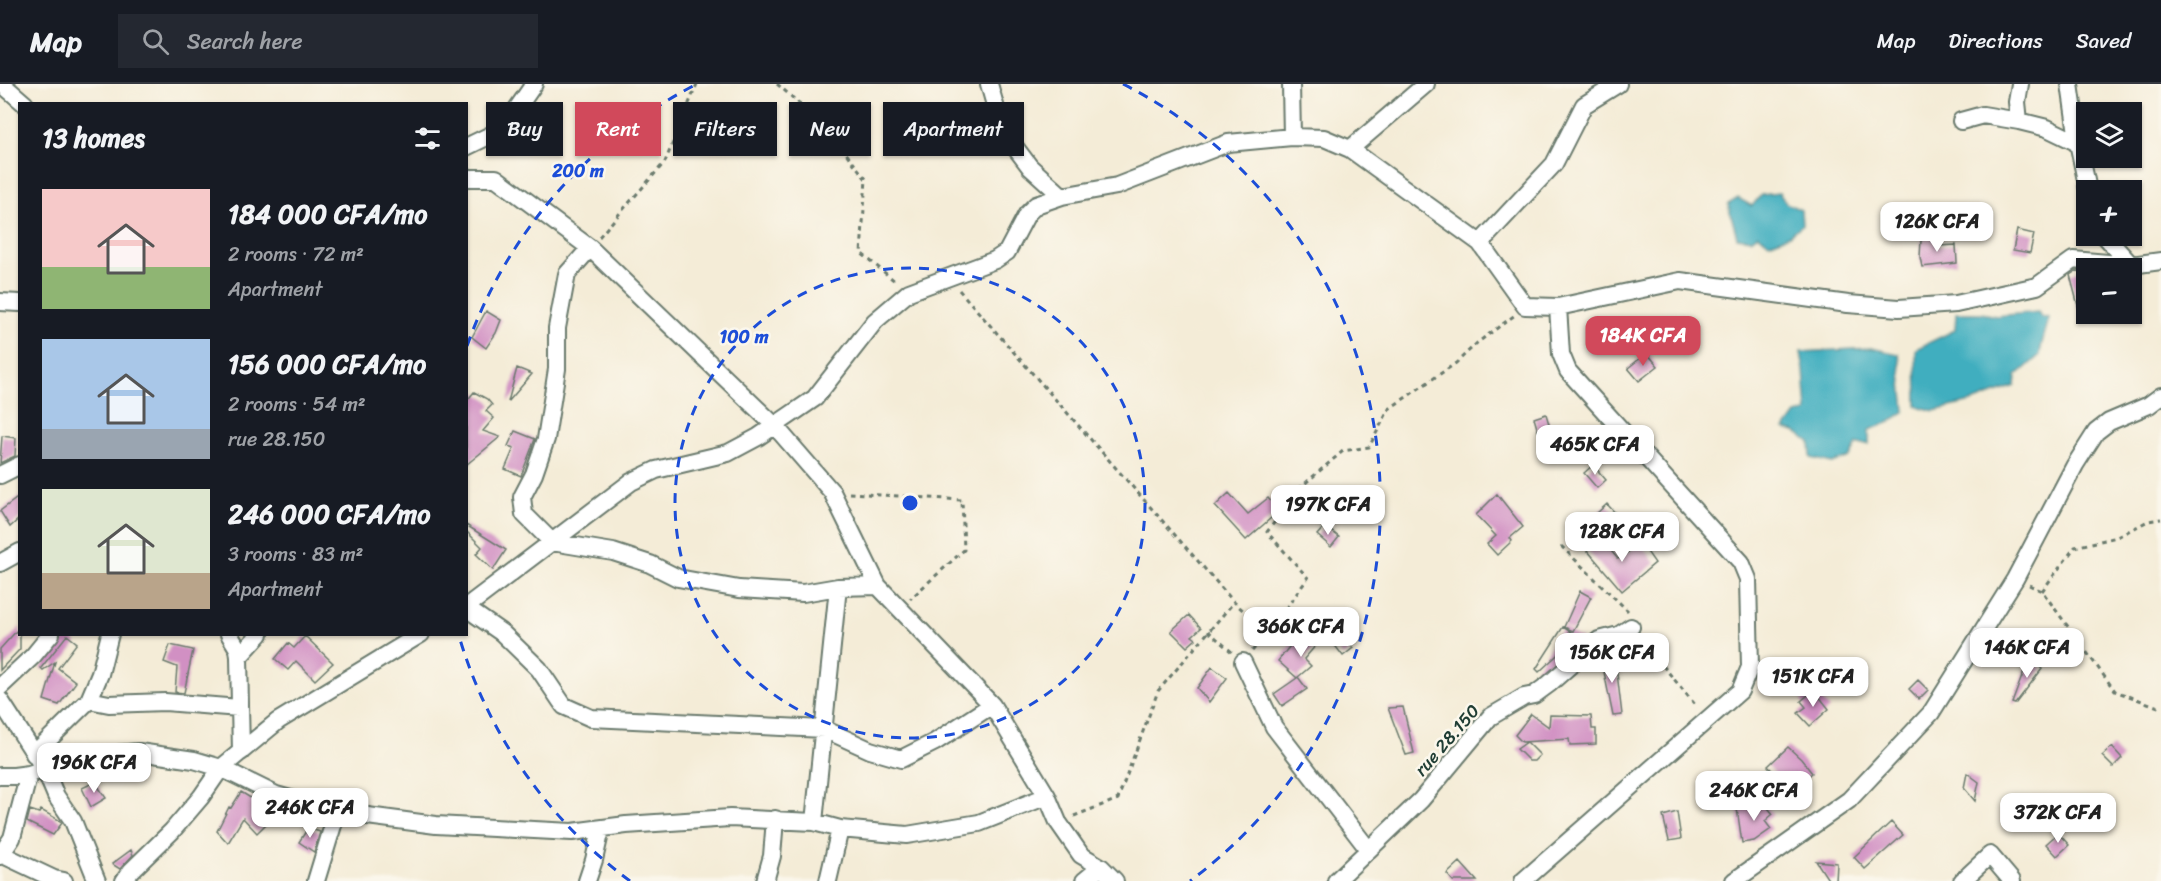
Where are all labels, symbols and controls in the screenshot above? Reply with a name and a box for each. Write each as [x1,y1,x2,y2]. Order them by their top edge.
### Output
search box [118,14,538,68]
text: Map [30,17,82,66]
text: Search here [187,22,303,61]
text: Map [1877,22,1915,60]
text: Directions [1948,22,2043,60]
text: Saved [2076,22,2131,60]
icon: search [139,25,172,58]
chip: Buy [486,102,563,156]
chip: Rent [575,102,661,156]
chip: Filters [673,102,777,156]
chip: New [789,102,871,156]
chip: Apartment [883,102,1024,156]
map controls [2076,102,2142,324]
button: layers [2076,102,2142,168]
text: 13 homes [42,115,145,161]
icon: filters [411,122,444,155]
text: 200 m [551,155,604,187]
button: + [2076,180,2142,246]
text: 184 000 CFA/mo [228,191,427,237]
pin: 126K CFA [1875,202,1999,253]
text: 126K CFA [1894,204,1980,239]
icon: home [90,213,162,285]
text: 2 rooms · 72 m² [228,237,364,272]
button: − [2076,258,2142,324]
text: Apartment [228,272,322,307]
pin: 184K CFA [1581,316,1705,367]
text: 184K CFA [1600,318,1687,353]
text: 100 m [720,321,769,353]
text: 156 000 CFA/mo [228,341,426,387]
icon: home [90,363,162,435]
text: 2 rooms · 54 m² [228,387,366,422]
text: rue 28.150 [228,422,325,457]
pin: 465K CFA [1533,425,1657,476]
text: 465K CFA [1550,427,1640,462]
pin: 197K CFA [1266,485,1390,536]
text: 197K CFA [1285,487,1371,522]
text: 246 000 CFA/mo [228,491,430,537]
centre of rings [900,493,920,513]
pin: 128K CFA [1560,512,1684,563]
icon: home [90,513,162,585]
text: 128K CFA [1579,514,1665,549]
text: 3 rooms · 83 m² [228,537,363,572]
text: Apartment [228,572,322,607]
pin: 366K CFA [1239,607,1363,658]
text: 366K CFA [1257,609,1345,644]
pin: 146K CFA [1965,628,2089,679]
text: 146K CFA [1984,630,2070,665]
pin: 156K CFA [1550,633,1674,684]
text: 156K CFA [1569,635,1655,670]
pin: 151K CFA [1751,657,1875,708]
text: 151K CFA [1771,659,1855,694]
street label: rue 28.150 [1406,696,1488,784]
pin: 196K CFA [32,743,156,794]
text: 196K CFA [51,745,137,780]
pin: 246K CFA [1692,771,1816,822]
text: 246K CFA [1709,773,1799,808]
pin: 246K CFA [248,788,372,839]
text: 246K CFA [265,790,355,825]
pin: 372K CFA [1996,793,2120,844]
text: 372K CFA [2014,795,2102,830]

